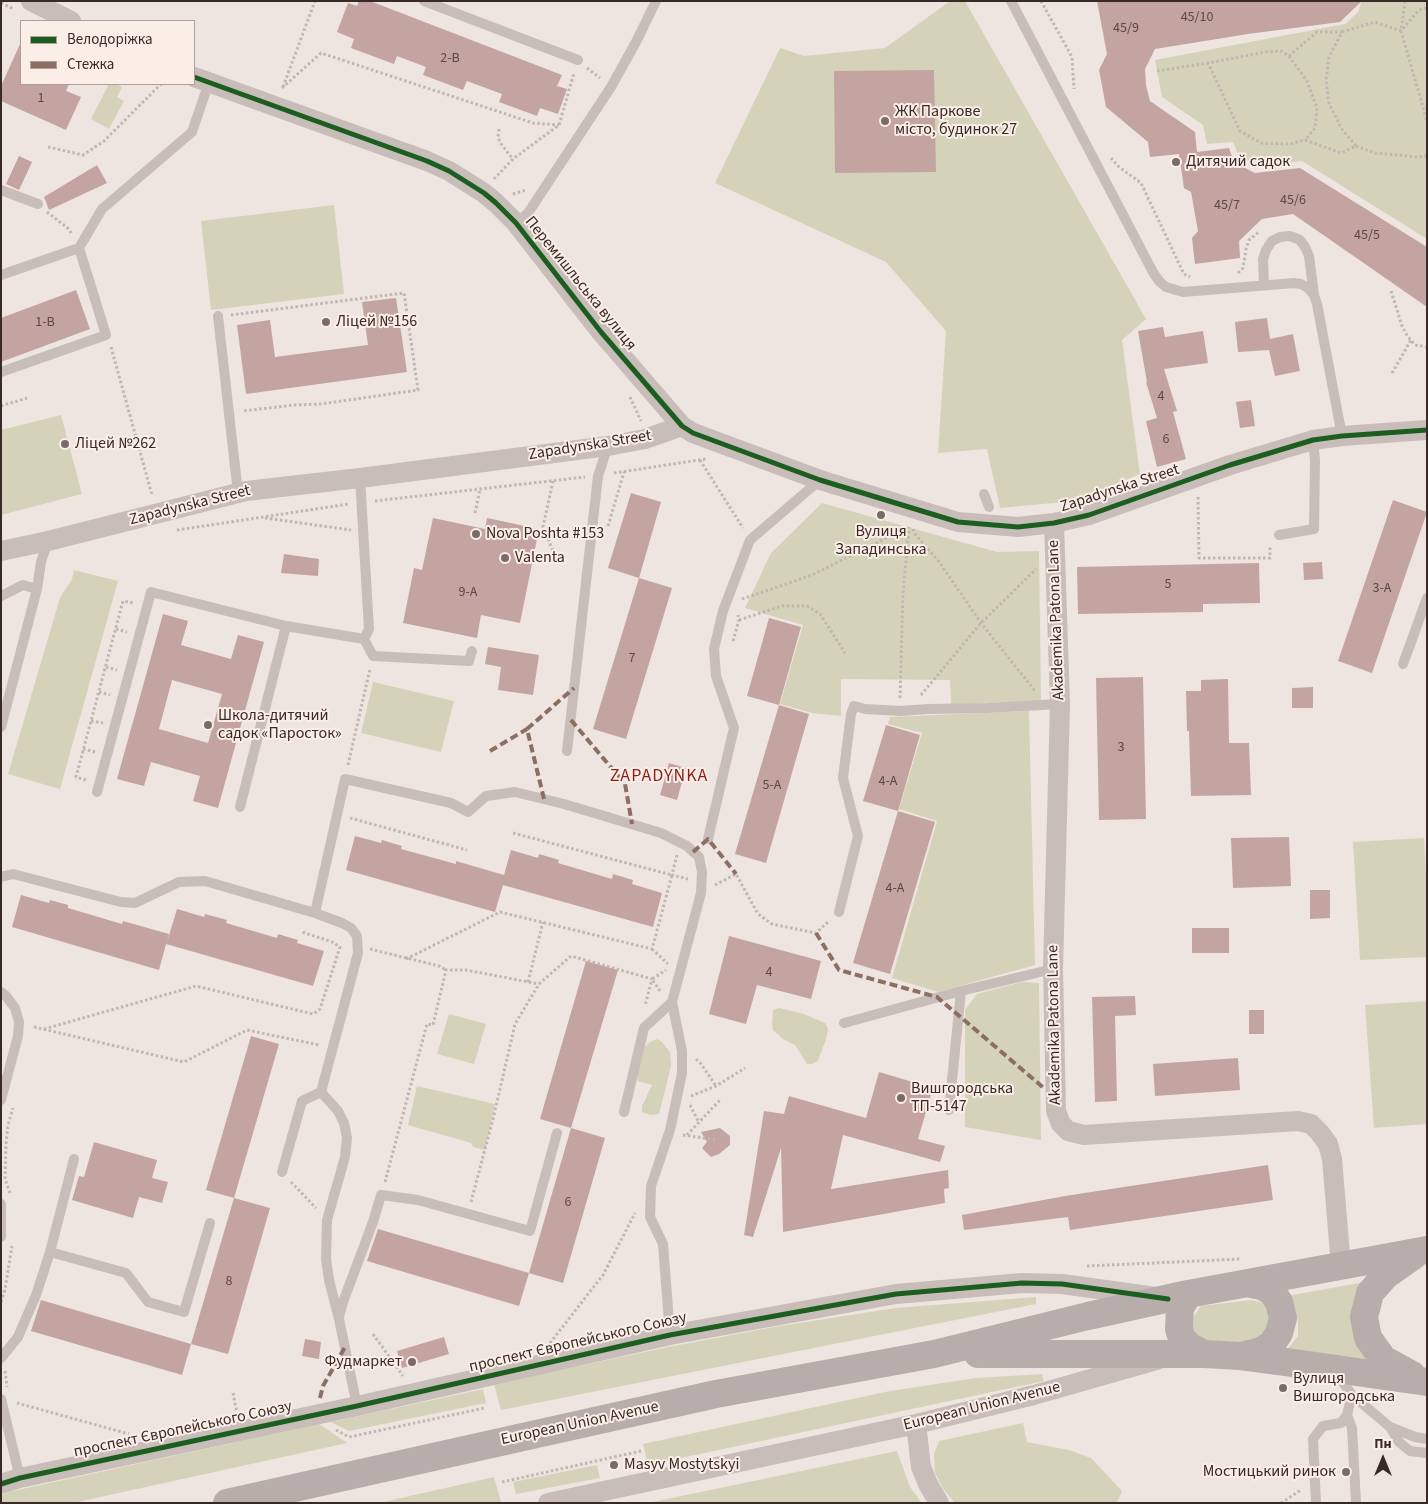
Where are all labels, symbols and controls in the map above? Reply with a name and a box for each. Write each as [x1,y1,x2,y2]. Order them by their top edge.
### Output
house number: 45/10 [1181,10,1213,26]
legend [20,20,195,85]
house number: 45/9 [1113,21,1139,37]
text: Велодоріжка [67,29,153,50]
house number: 2-В [440,51,460,67]
text: Стежка [67,54,114,75]
house number: 1 [38,91,44,107]
place label: ЖК Паркове місто, будинок 27 [895,102,1017,140]
marker: ЖК Паркове місто, будинок 27 [879,115,891,127]
place label: Дитячий садок [1186,152,1290,172]
marker: Дитячий садок [1170,156,1182,168]
house number: 45/6 [1280,193,1306,209]
house number: 45/7 [1214,198,1240,214]
street label: Перемишльська вулиця [520,213,640,355]
house number: 45/5 [1354,228,1380,244]
place label: Ліцей №156 [336,312,417,332]
house number: 1-В [35,315,55,331]
marker: Ліцей №156 [320,316,332,328]
house number: 4 [1158,389,1164,405]
street label: Zapadynska Street [527,427,653,465]
house number: 6 [1163,432,1169,448]
place label: Ліцей №262 [75,434,156,454]
marker: Ліцей №262 [59,438,71,450]
street label: Zapadynska Street [1058,461,1182,517]
street label: Zapadynska Street [127,482,253,530]
marker: Вулиця Западинська [875,509,887,521]
place label: Вулиця Западинська [835,522,927,560]
place label: Nova Poshta #153 [486,524,604,544]
marker: Nova Poshta #153 [470,528,482,540]
street label: Akademika Patona Lane [1045,540,1069,700]
place label: Valenta [515,548,565,568]
marker: Valenta [499,552,511,564]
house number: 5 [1165,577,1171,593]
house number: 3-А [1373,581,1391,597]
house number: 9-А [459,585,477,601]
house number: 7 [629,651,635,667]
place label: Школа-дитячий садок «Паросток» [218,706,342,744]
marker: Школа-дитячий садок «Паросток» [202,719,214,731]
house number: 3 [1118,740,1124,756]
district label: ZAPADYNKA [609,766,709,788]
house number: 4-А [879,774,897,790]
house number: 5-А [763,778,781,794]
house number: 4-А [886,881,904,897]
street label: Akademika Patona Lane [1044,945,1066,1105]
house number: 4 [766,965,772,981]
place label: Вишгородська ТП-5147 [911,1079,1013,1117]
marker: Вишгородська ТП-5147 [895,1092,907,1104]
house number: 6 [565,1195,571,1211]
house number: 8 [226,1274,232,1290]
street label: проспект Європейського Союзу [467,1309,689,1377]
place label: Фудмаркет [325,1352,402,1372]
marker: Фудмаркет [406,1356,418,1368]
place label: Вулиця Вишгородська [1293,1369,1395,1407]
street label: European Union Avenue [902,1378,1062,1436]
marker: Вулиця Вишгородська [1277,1382,1289,1394]
street label: проспект Європейського Союзу [72,1397,294,1463]
street label: European Union Avenue [499,1398,661,1450]
north arrow [1358,1434,1408,1484]
text: Пн [1374,1434,1392,1454]
place label: Masyv Mostytskyi [624,1455,739,1475]
marker: Masyv Mostytskyi [608,1459,620,1471]
place label: Мостицький ринок [1203,1462,1336,1482]
marker: Мостицький ринок [1340,1466,1352,1478]

